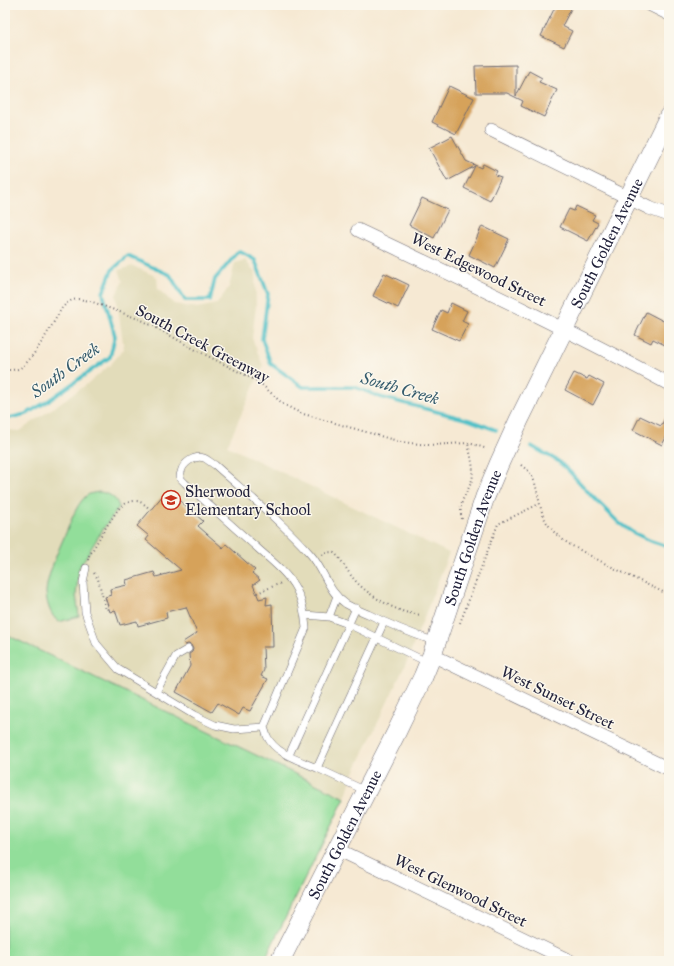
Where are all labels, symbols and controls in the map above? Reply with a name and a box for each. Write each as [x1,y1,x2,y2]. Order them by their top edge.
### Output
street label: South Golden Avenue [567,175,647,311]
street label: West Edgewood Street [408,229,550,311]
street label: South Creek Greenway [133,300,273,387]
water label: South Creek [26,338,104,403]
water label: South Creek [357,367,442,410]
street label: South Golden Avenue [440,466,506,608]
place label: Sherwood Elementary School [185,482,311,519]
school or university icon: Sherwood Elementary School [160,489,182,511]
street label: West Sunset Street [498,662,618,733]
street label: South Golden Avenue [304,766,386,903]
street label: West Glenwood Street [391,850,531,931]

